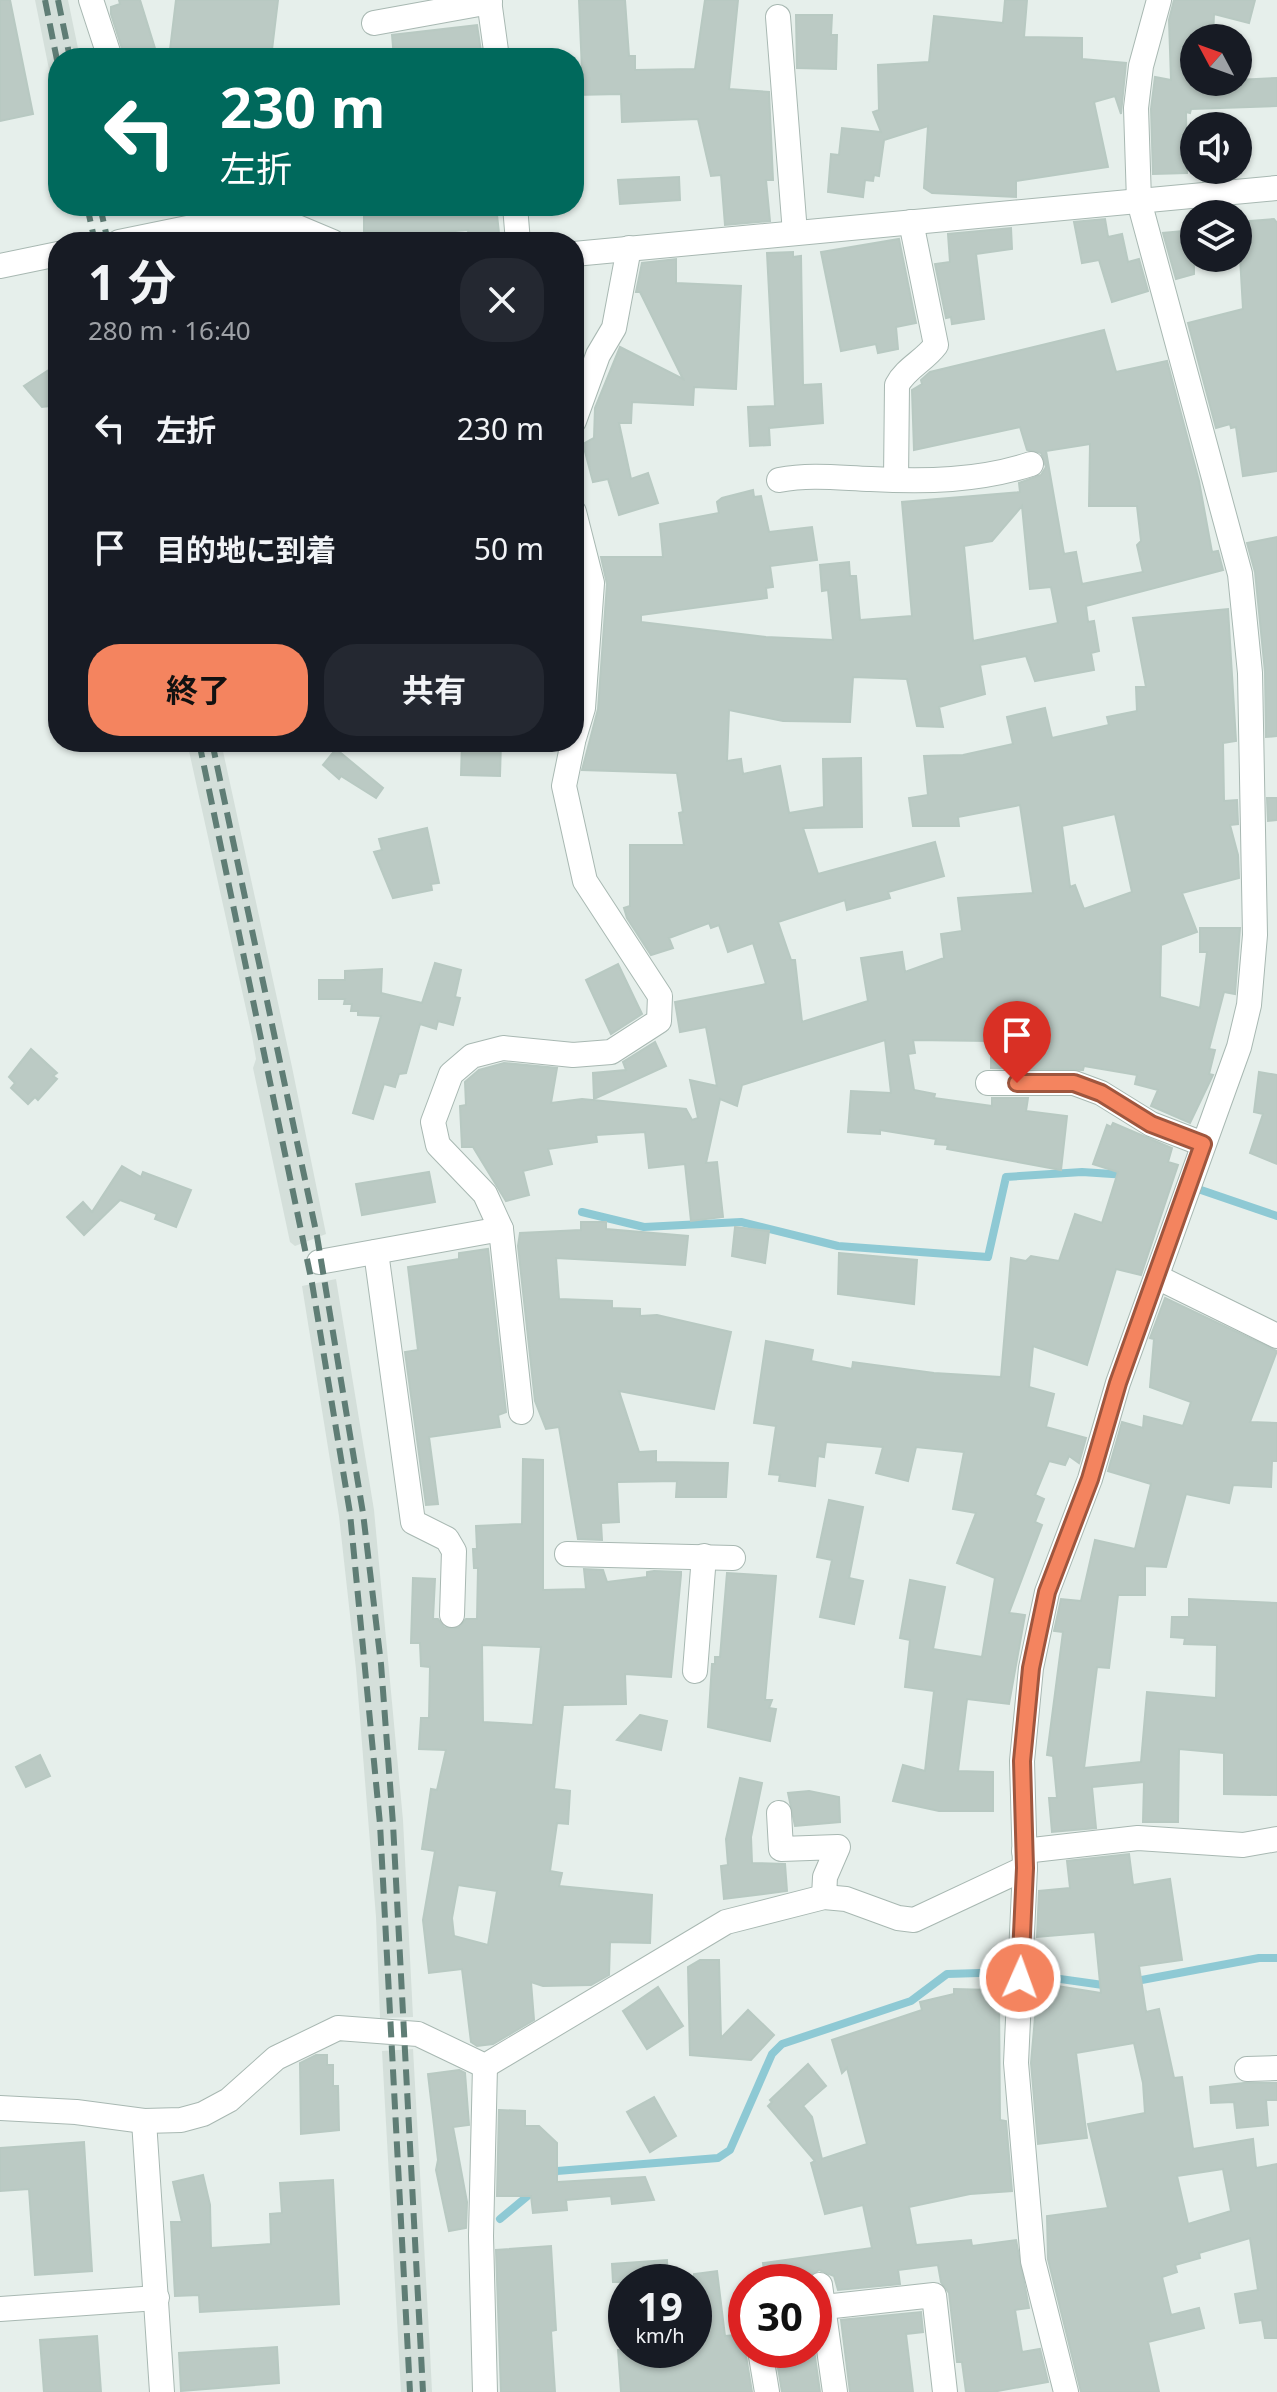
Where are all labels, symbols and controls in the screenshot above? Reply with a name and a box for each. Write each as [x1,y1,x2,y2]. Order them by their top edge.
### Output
north arrow [1180,24,1252,96]
map controls [1180,24,1252,272]
text: 230 m [220,68,385,144]
icon: left [88,80,192,184]
button: sound [1180,112,1252,184]
text: 左折 [220,144,292,193]
button: layers [1180,200,1252,272]
text: 1 分 [88,249,176,314]
button: close [460,258,544,342]
text: 280 m · 16:40 [88,312,251,348]
icon: left [88,406,132,450]
text: 230 m [457,408,544,449]
text: 左折 [156,409,216,450]
icon: arrive [88,526,132,570]
text: 50 m [474,528,544,569]
text: 目的地に到着 [156,529,336,570]
button: 終了 [88,644,308,736]
button: 共有 [324,644,544,736]
pin [983,1001,1051,1083]
icon: arrive [995,1013,1039,1057]
position arrow [978,1936,1062,2020]
speed limit sign: 30 [728,2264,832,2368]
text: 19 [637,2278,683,2333]
text: km/h [635,2322,685,2349]

